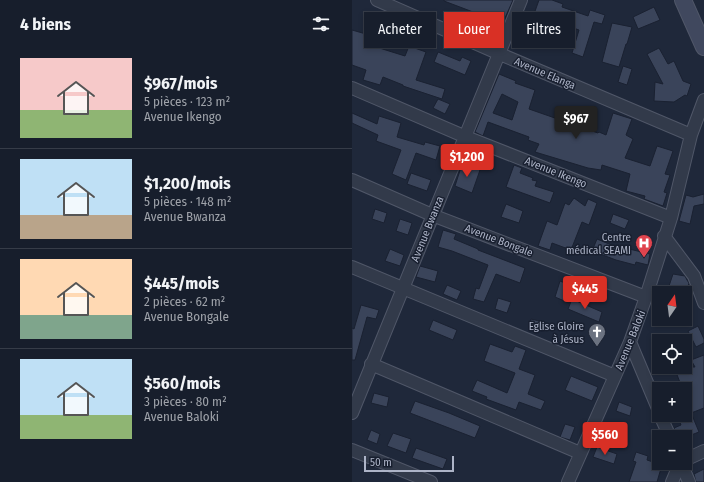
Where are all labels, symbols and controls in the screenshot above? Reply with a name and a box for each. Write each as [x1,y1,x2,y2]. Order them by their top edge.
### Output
chip: Acheter [364,12,436,48]
chip: Louer [444,12,504,48]
chip: Filtres [512,12,575,48]
icon: filters [310,13,332,35]
text: 4 biens [20,14,71,35]
street label: Avenue Elanga [512,55,577,92]
text: $967/mois [144,73,217,94]
icon: home [52,74,100,122]
text: 5 pièces · 123 m² [144,94,230,109]
pin: $967 [552,106,600,140]
text: Avenue Ikengo [144,109,221,124]
text: $967 [563,111,589,126]
pin: $1,200 [434,144,500,178]
text: $1,200 [450,149,484,164]
street label: Avenue Ikengo [523,154,589,191]
text: $1,200/mois [144,173,231,194]
icon: home [52,175,100,223]
text: 5 pièces · 148 m² [144,194,231,209]
street label: Avenue Bwanza [408,195,447,264]
text: Avenue Bwanza [144,209,226,224]
street label: Avenue Bongale [463,222,535,259]
place label: Centre médical SEAMI [566,231,631,257]
hospital icon: Centre médical SEAMI [634,233,654,258]
text: $445/mois [144,273,219,294]
icon: home [52,275,100,323]
pin: $445 [561,276,609,310]
text: $445 [572,281,598,296]
north arrow [652,286,692,326]
map controls [652,286,692,470]
text: 2 pièces · 62 m² [144,294,225,309]
street label: Avenue Baloki [613,308,648,372]
text: Avenue Bongale [144,309,229,324]
place label: Eglise Gloire à Jésus [529,320,584,346]
church icon: Eglise Gloire à Jésus [587,322,607,347]
button: locate [652,334,692,374]
text: $560/mois [144,373,220,394]
icon: home [52,375,100,423]
button: + [652,382,692,422]
text: 3 pièces · 80 m² [144,394,227,409]
text: Avenue Baloki [144,409,219,424]
pin: $560 [581,422,629,456]
text: $560 [592,427,618,442]
button: − [652,430,692,470]
scale bar [364,454,454,473]
text: 50 m [370,456,392,469]

